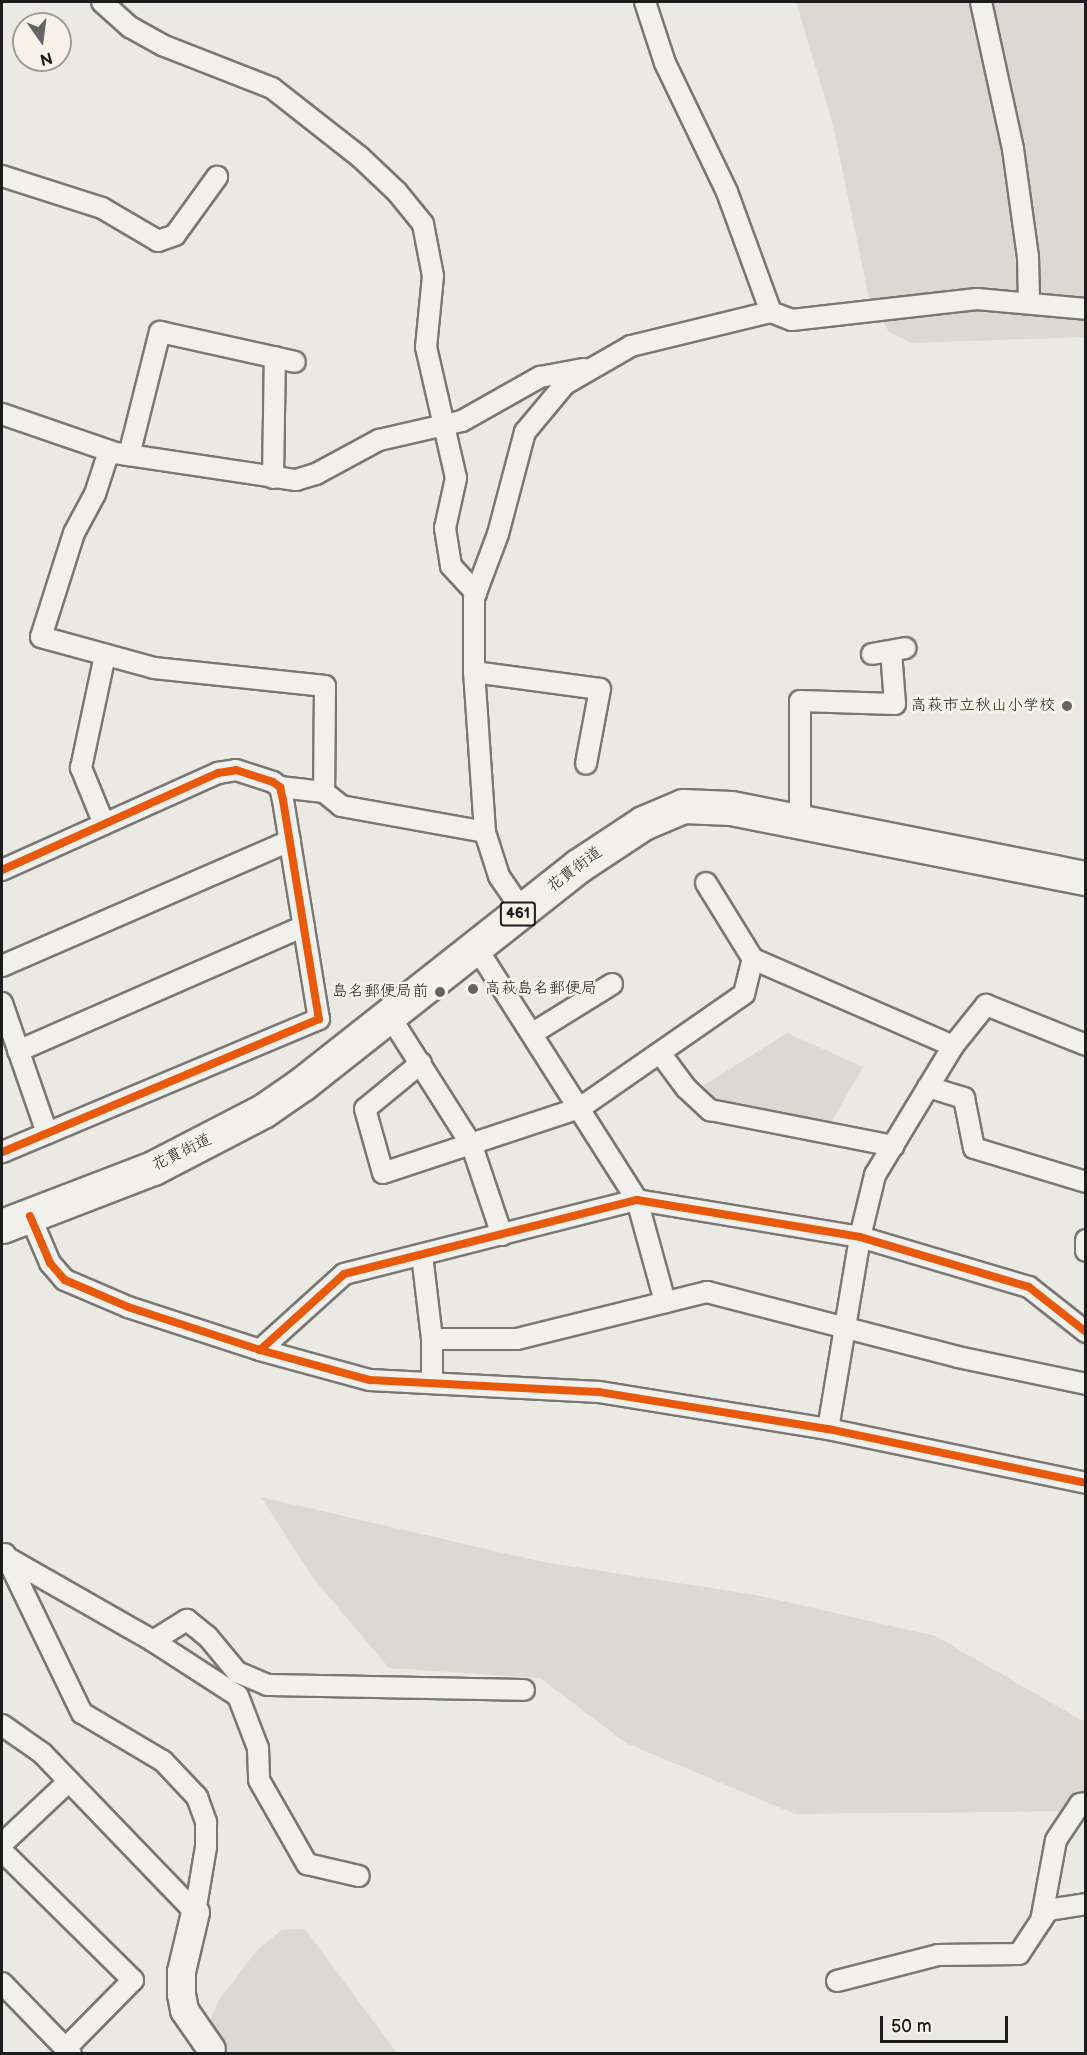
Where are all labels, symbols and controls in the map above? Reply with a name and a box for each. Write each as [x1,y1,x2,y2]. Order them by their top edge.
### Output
north arrow [12,12,72,72]
text: N [38,47,54,69]
place label: 高萩市立秋山小学校 [911,696,1055,716]
marker: 高萩市立秋山小学校 [1060,699,1074,713]
street label: 花貫街道 [544,843,606,897]
road number: 461 [498,902,538,926]
place label: 高萩島名郵便局 [485,979,597,999]
place label: 島名郵便局前 [332,982,428,1002]
marker: 高萩島名郵便局 [466,982,480,996]
marker: 島名郵便局前 [433,985,447,999]
street label: 花貫街道 [149,1130,215,1176]
scale bar [883,2004,1010,2042]
text: 50 m [891,2016,932,2037]

